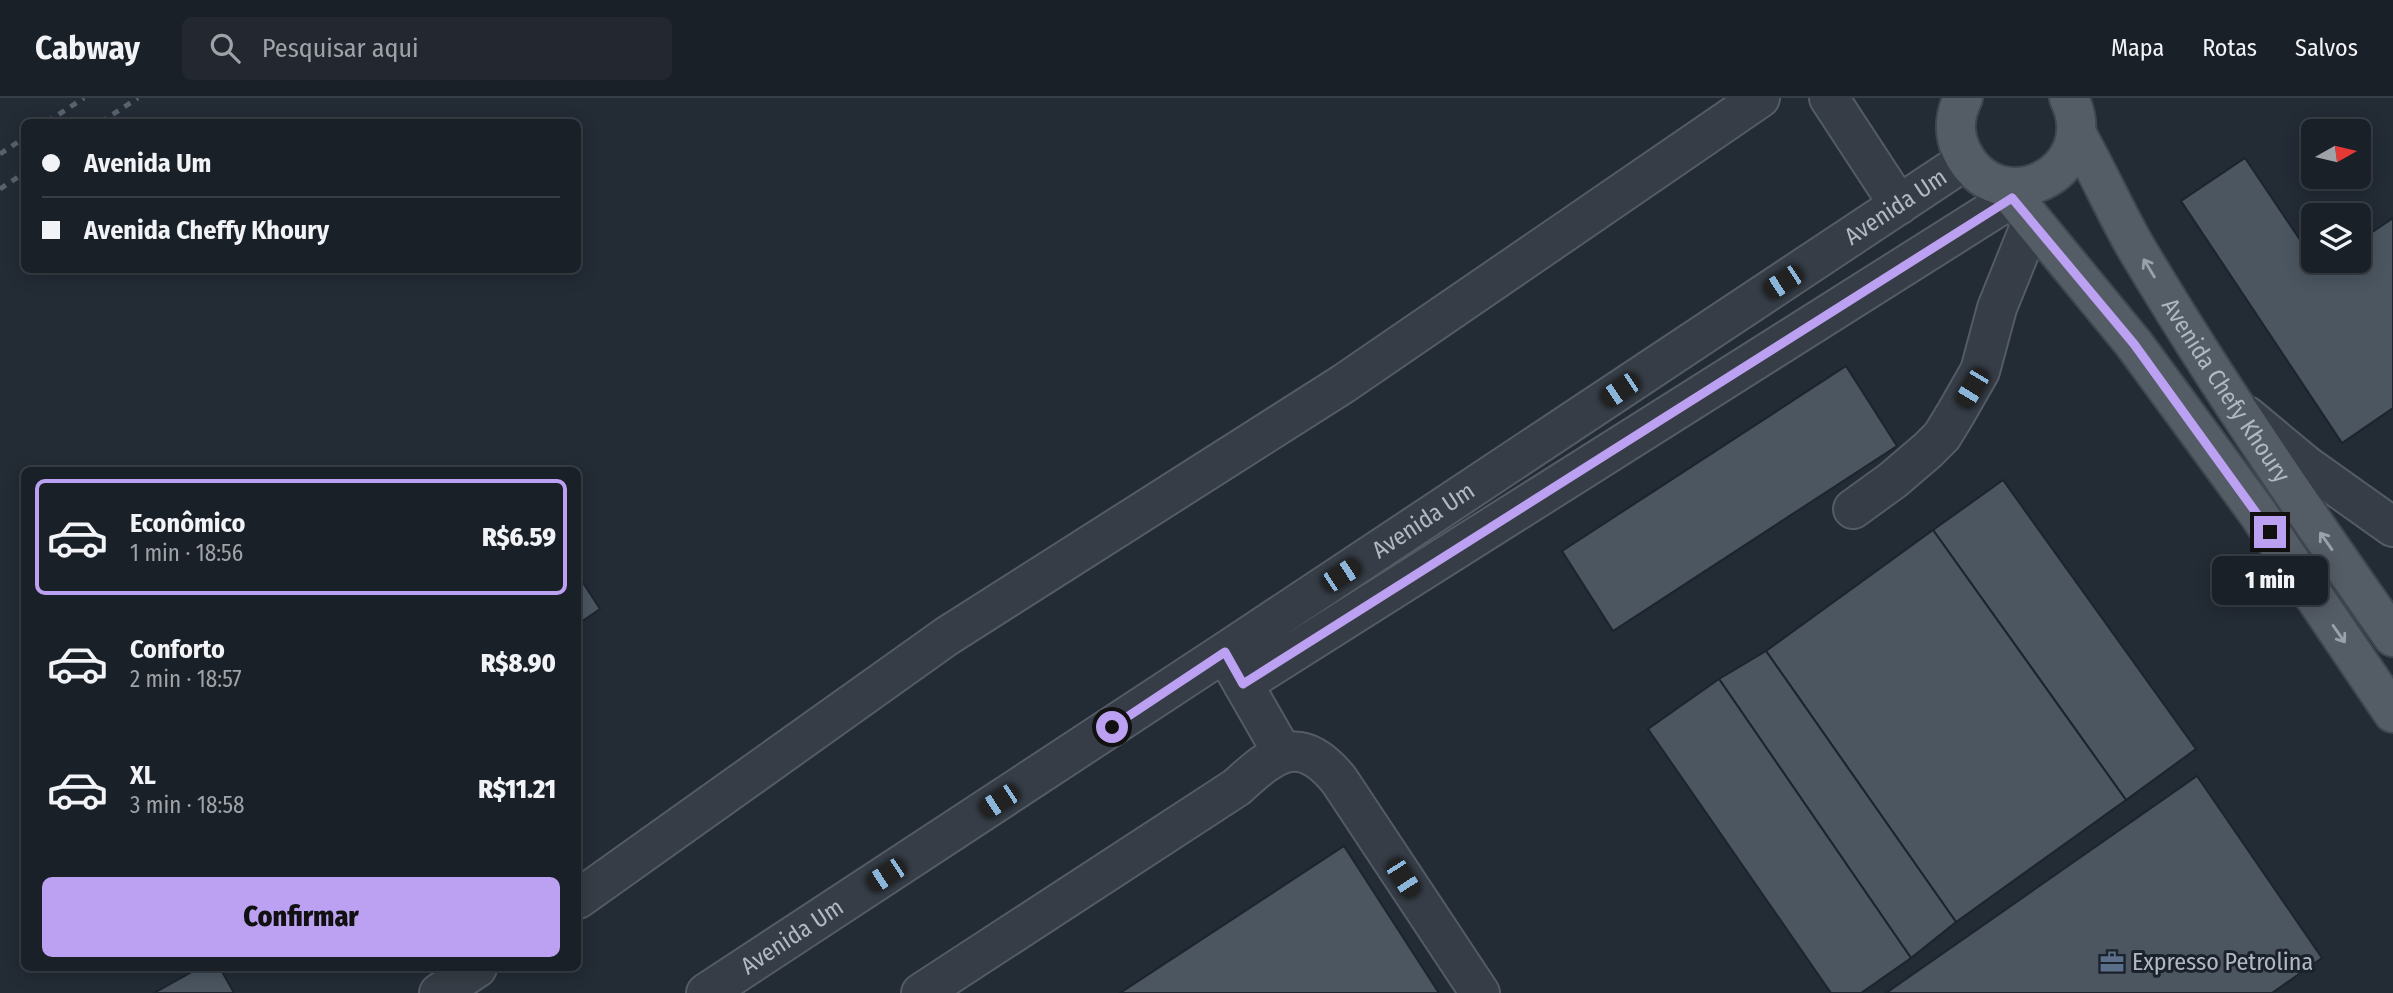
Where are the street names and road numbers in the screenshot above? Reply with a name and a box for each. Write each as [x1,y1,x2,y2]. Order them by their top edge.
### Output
street label: Avenida Um [1839,163,1952,251]
street label: Avenida Chefy Khoury [2156,293,2296,488]
street label: Avenida Um [1367,476,1480,564]
street label: Avenida Um [736,893,849,980]

